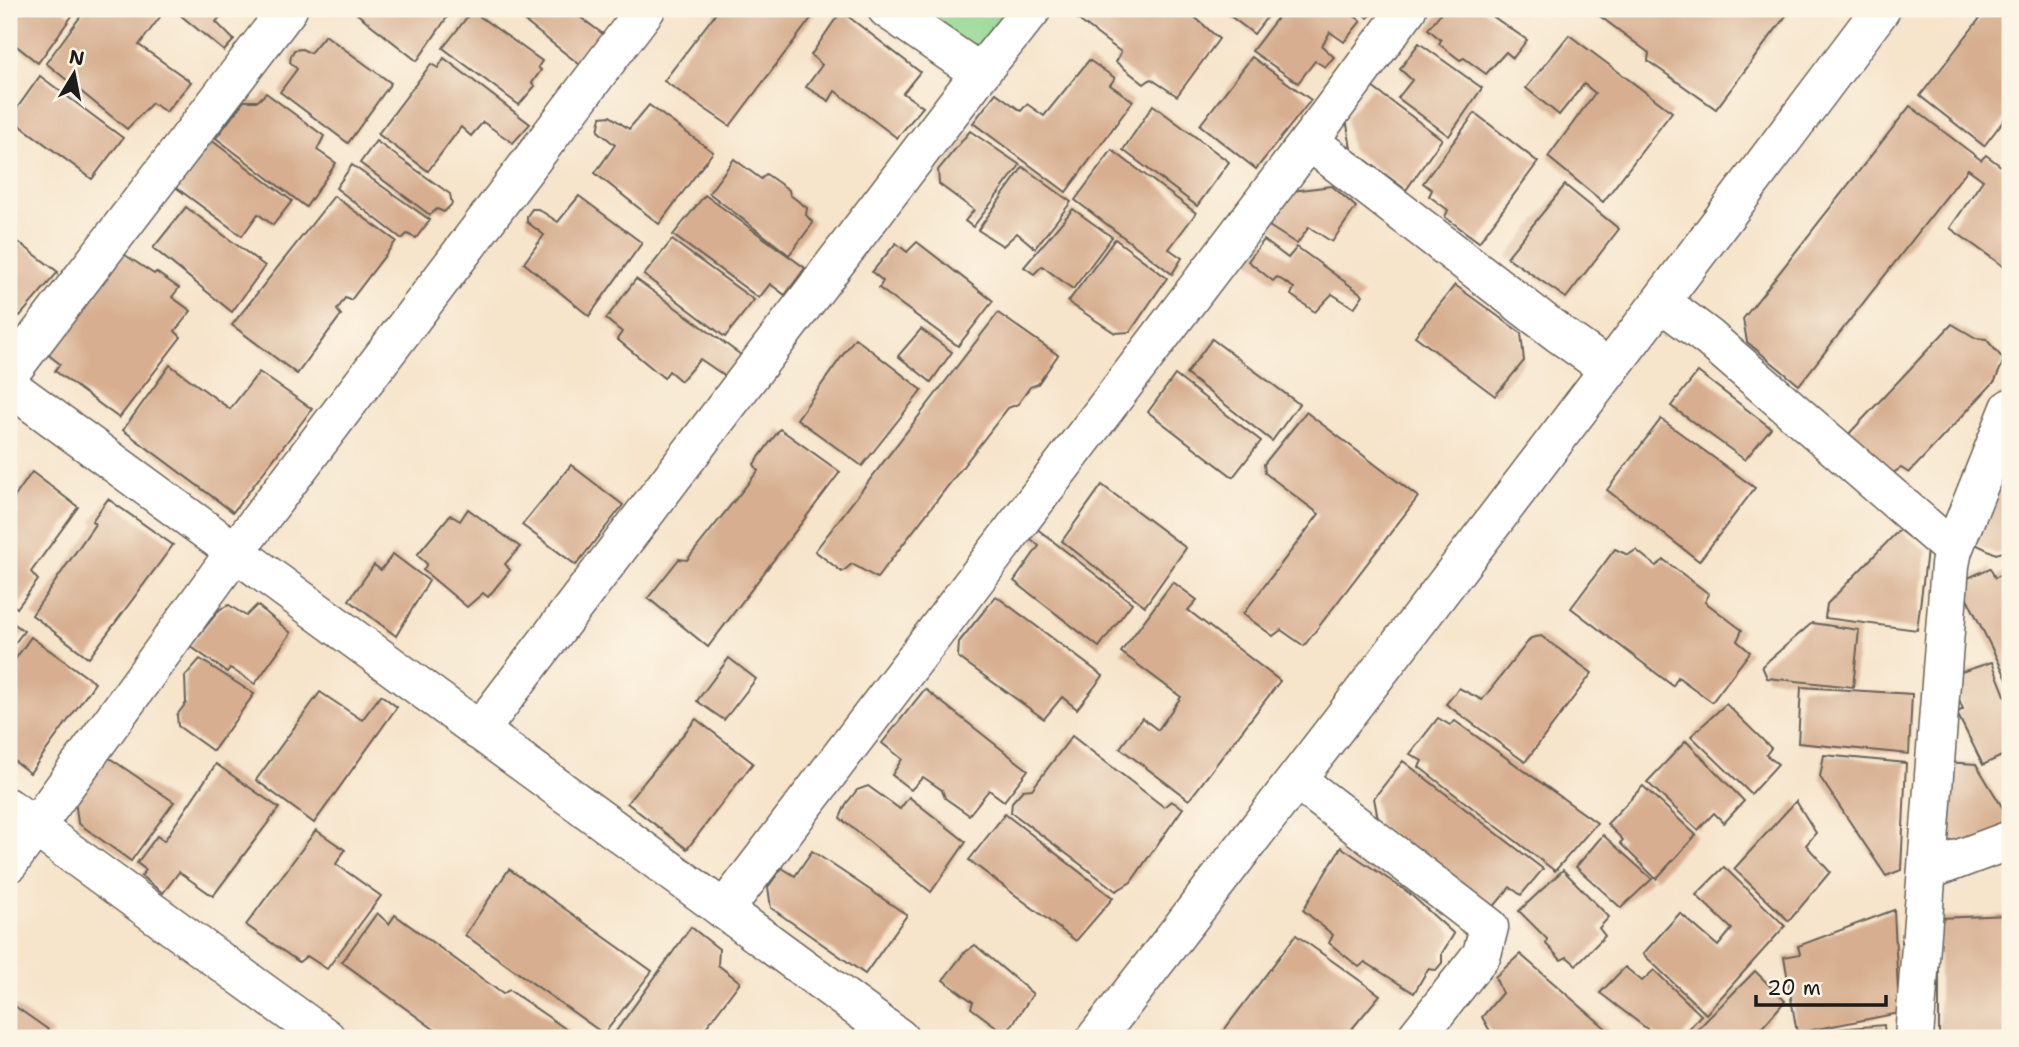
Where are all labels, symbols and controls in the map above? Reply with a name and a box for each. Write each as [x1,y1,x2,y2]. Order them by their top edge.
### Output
north arrow [38,38,108,108]
text: N [67,44,86,71]
scale bar [1756,963,1886,1007]
text: 20 m [1767,974,1821,1002]

